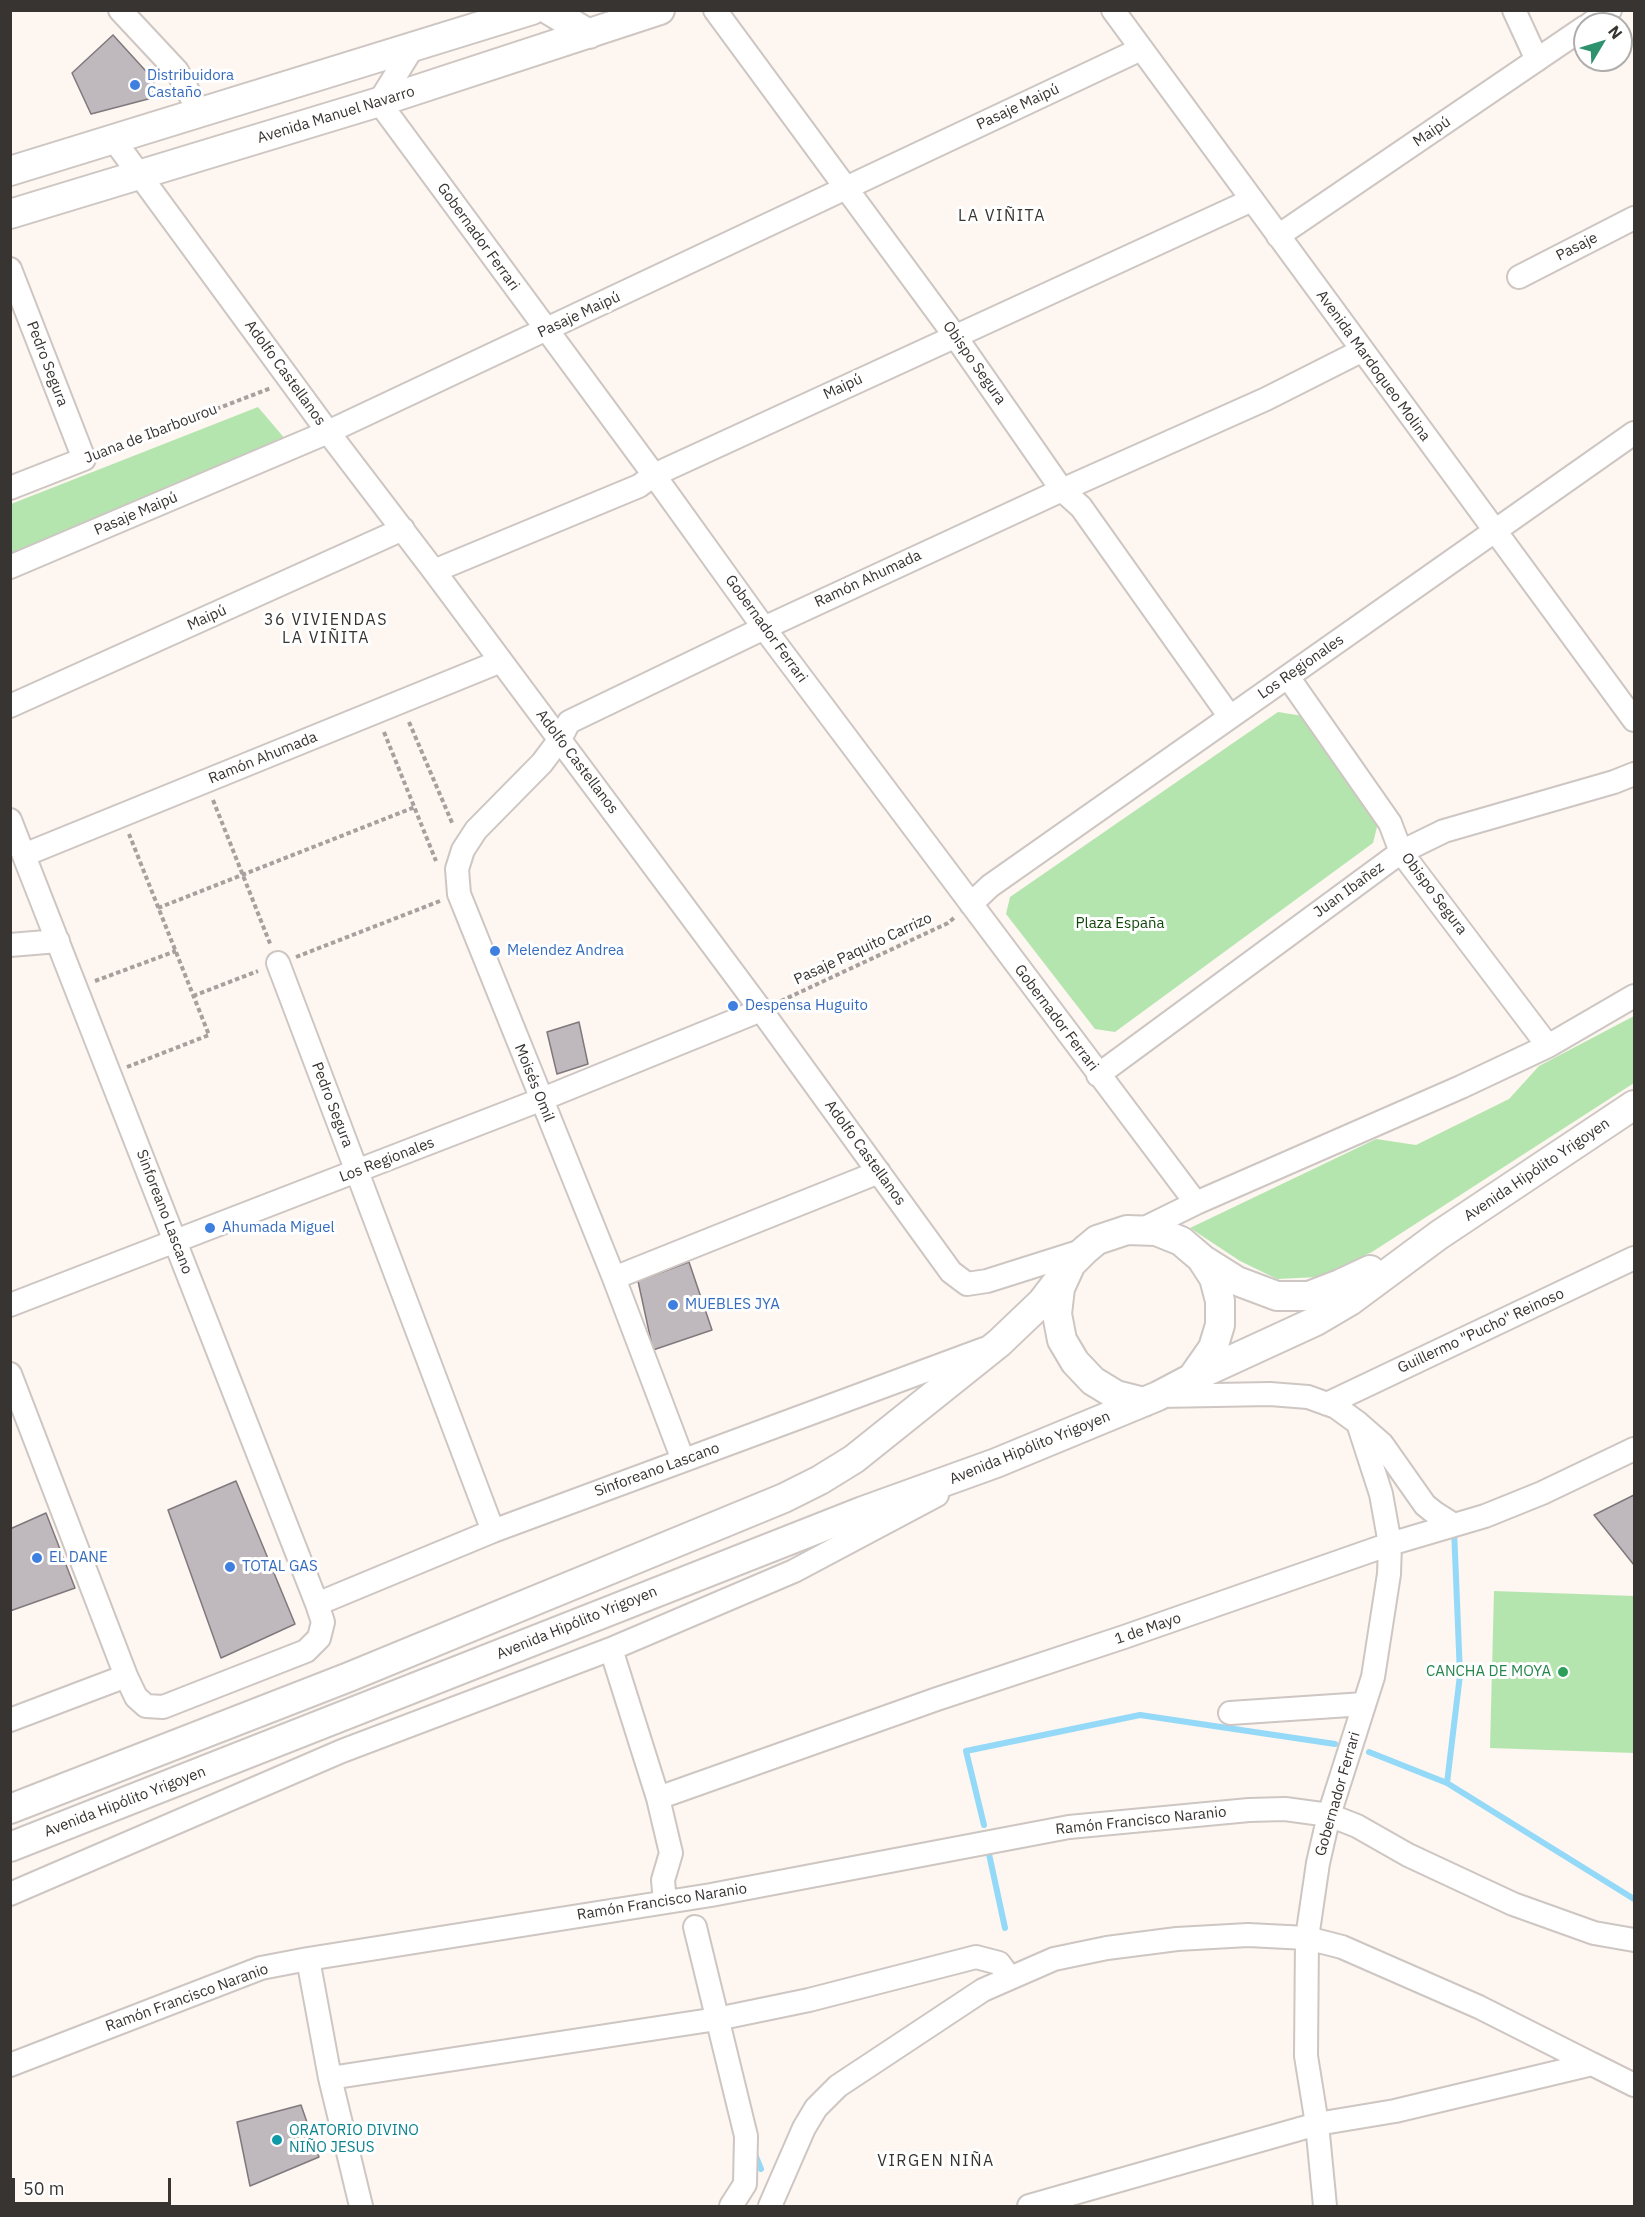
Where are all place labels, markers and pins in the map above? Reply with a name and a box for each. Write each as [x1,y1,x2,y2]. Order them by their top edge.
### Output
place label: Distribuidora Castaño [147,67,234,102]
marker: Distribuidora Castaño [128,78,142,92]
place label: Melendez Andrea [507,942,624,960]
marker: Melendez Andrea [488,944,502,958]
place label: Despensa Huguito [745,997,868,1015]
marker: Despensa Huguito [726,999,740,1013]
place label: Ahumada Miguel [222,1219,335,1237]
marker: Ahumada Miguel [203,1221,217,1235]
place label: MUEBLES JYA [685,1296,780,1314]
marker: MUEBLES JYA [666,1298,680,1312]
place label: EL DANE [49,1549,108,1567]
marker: EL DANE [30,1551,44,1565]
place label: TOTAL GAS [242,1558,318,1576]
marker: TOTAL GAS [223,1560,237,1574]
place label: CANCHA DE MOYA [1426,1663,1551,1681]
marker: CANCHA DE MOYA [1556,1665,1570,1679]
place label: ORATORIO DIVINO NIÑO JESUS [289,2122,419,2157]
marker: ORATORIO DIVINO NIÑO JESUS [270,2133,284,2147]

